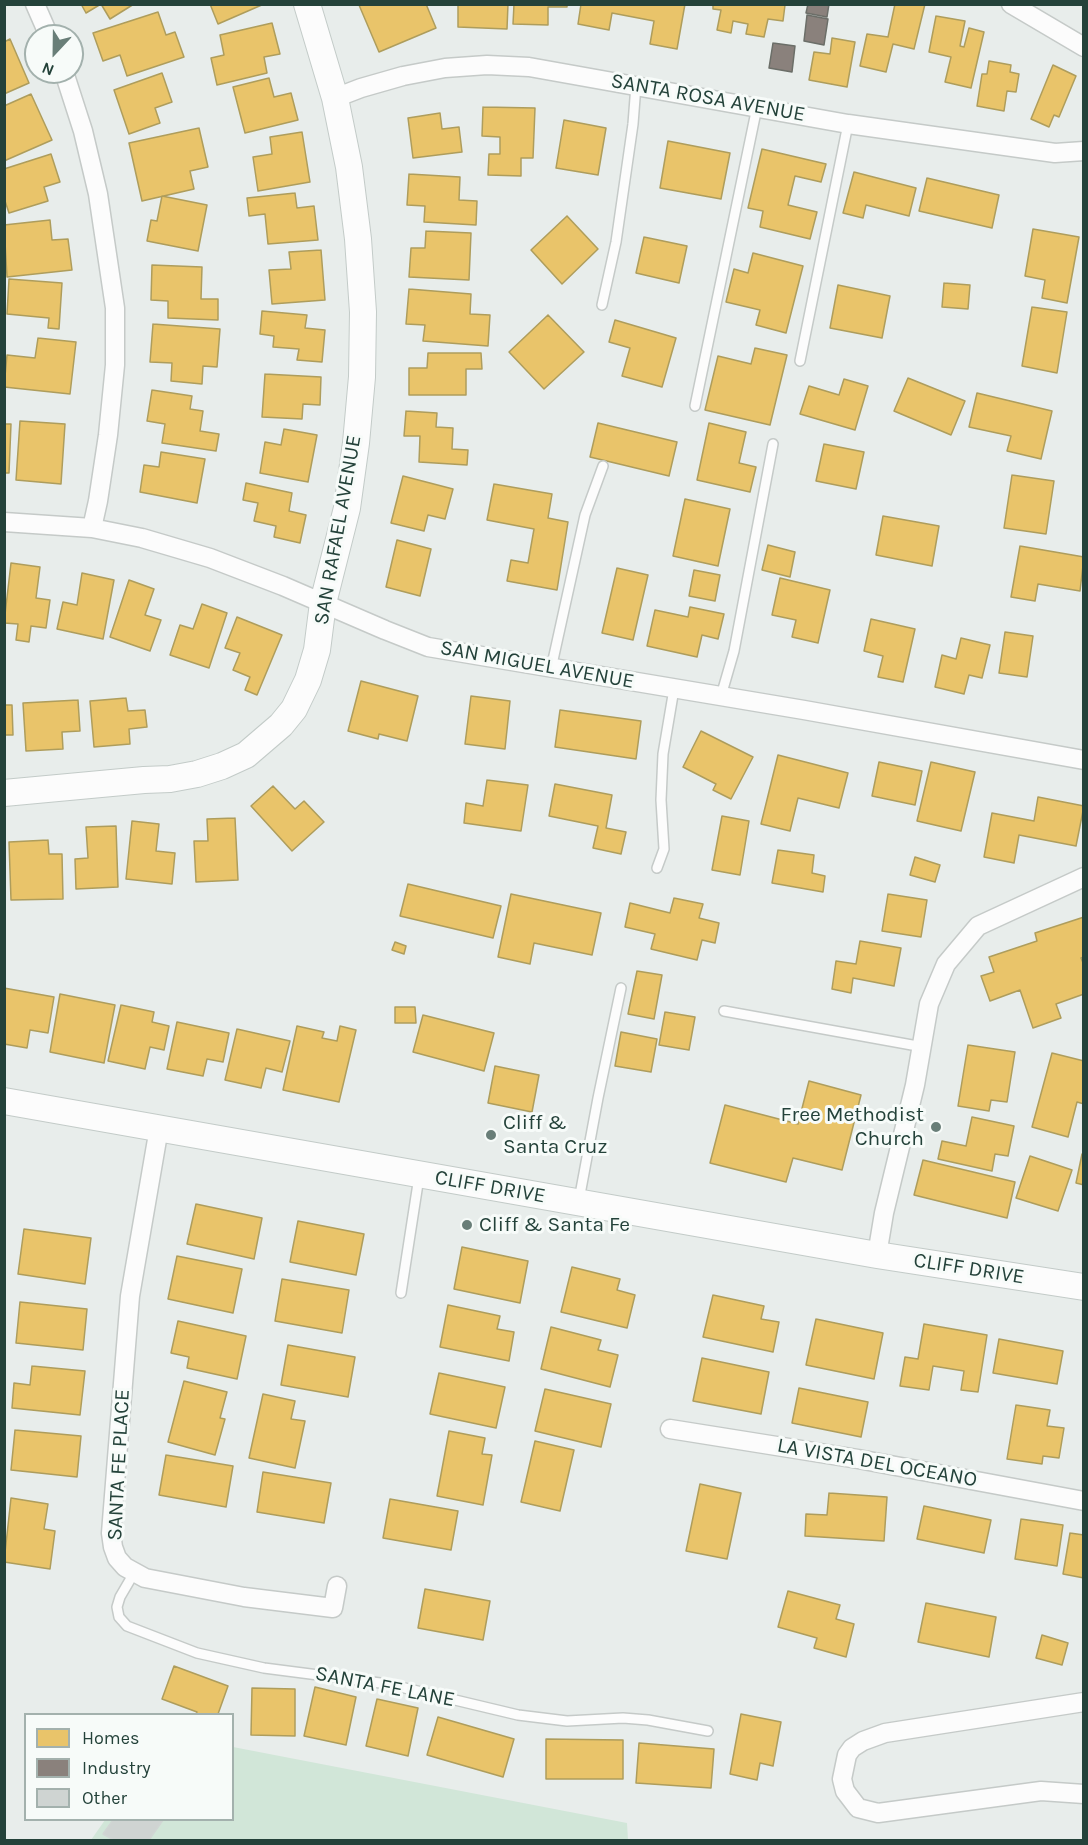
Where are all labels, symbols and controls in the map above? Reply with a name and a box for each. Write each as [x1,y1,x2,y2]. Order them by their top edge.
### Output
north arrow [24,24,84,84]
text: N [39,58,57,80]
street label: SANTA ROSA AVENUE [609,68,807,128]
street label: SAN RAFAEL AVENUE [309,433,367,627]
street label: SAN MIGUEL AVENUE [438,636,636,694]
place label: Free Methodist Church [781,1102,924,1152]
place label: Cliff & Santa Cruz [503,1110,608,1160]
marker: Free Methodist Church [929,1120,943,1134]
marker: Cliff & Santa Cruz [484,1128,498,1142]
street label: CLIFF DRIVE [433,1165,547,1209]
place label: Cliff & Santa Fe [479,1212,630,1238]
marker: Cliff & Santa Fe [460,1218,474,1232]
street label: CLIFF DRIVE [912,1248,1026,1290]
street label: SANTA FE PLACE [102,1389,136,1541]
street label: LA VISTA DEL OCEANO [775,1433,979,1493]
street label: SANTA FE LANE [313,1661,457,1713]
legend [24,1713,234,1821]
text: Homes [82,1727,139,1749]
text: Industry [82,1757,151,1779]
text: Other [82,1787,127,1809]

